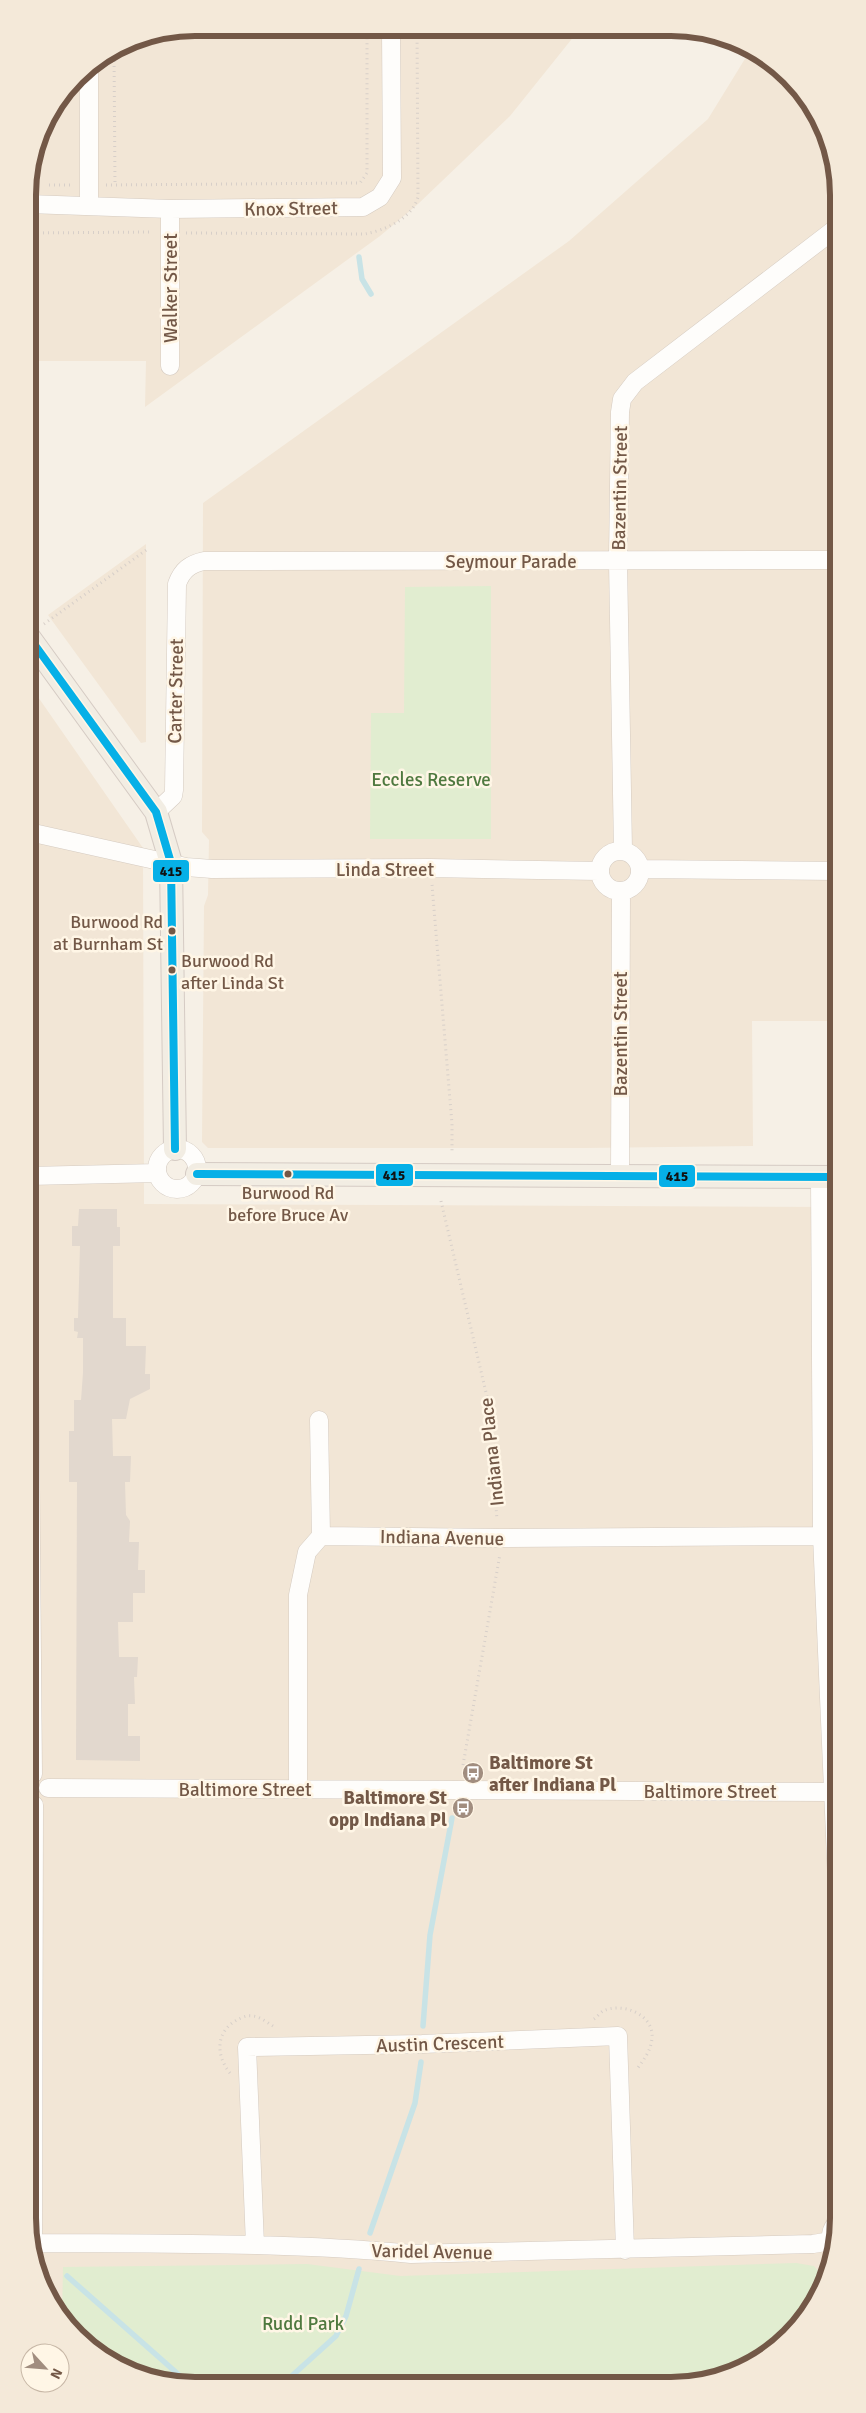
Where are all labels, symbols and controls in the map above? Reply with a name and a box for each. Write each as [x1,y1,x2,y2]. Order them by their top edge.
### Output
street label: Knox Street [244,196,338,222]
street label: Walker Street [159,233,183,343]
street label: Bazentin Street [607,425,633,551]
street label: Seymour Parade [445,550,577,574]
street label: Carter Street [163,638,189,744]
park label: Eccles Reserve [371,768,491,792]
street label: Linda Street [336,858,435,882]
line badge: 415 [152,859,190,883]
text: 415 [160,863,182,880]
place label: Burwood Rd at Burnham St [53,911,163,955]
marker: Burwood Rd at Burnham St [167,926,177,936]
place label: Burwood Rd after Linda St [181,950,284,994]
marker: Burwood Rd after Linda St [167,965,177,975]
street label: Bazentin Street [609,971,633,1097]
line badge: 415 [375,1163,414,1187]
line badge: 415 [658,1164,696,1188]
text: 415 [383,1167,405,1184]
text: 415 [666,1168,688,1185]
marker: Burwood Rd before Bruce Av [283,1169,293,1179]
place label: Burwood Rd before Bruce Av [228,1182,349,1226]
street label: Indiana Place [474,1396,510,1507]
street label: Indiana Avenue [380,1525,504,1551]
place label: Baltimore St after Indiana Pl [489,1751,616,1797]
bus stop icon: Baltimore St after Indiana Pl [461,1761,485,1785]
street label: Baltimore Street [178,1778,312,1802]
street label: Baltimore Street [643,1780,777,1804]
place label: Baltimore St opp Indiana Pl [329,1786,447,1832]
bus stop icon: Baltimore St opp Indiana Pl [451,1796,475,1820]
street label: Austin Crescent [376,2030,505,2058]
street label: Varidel Avenue [371,2239,493,2265]
park label: Rudd Park [262,2312,345,2336]
north arrow [20,2343,70,2393]
text: N [46,2365,66,2382]

